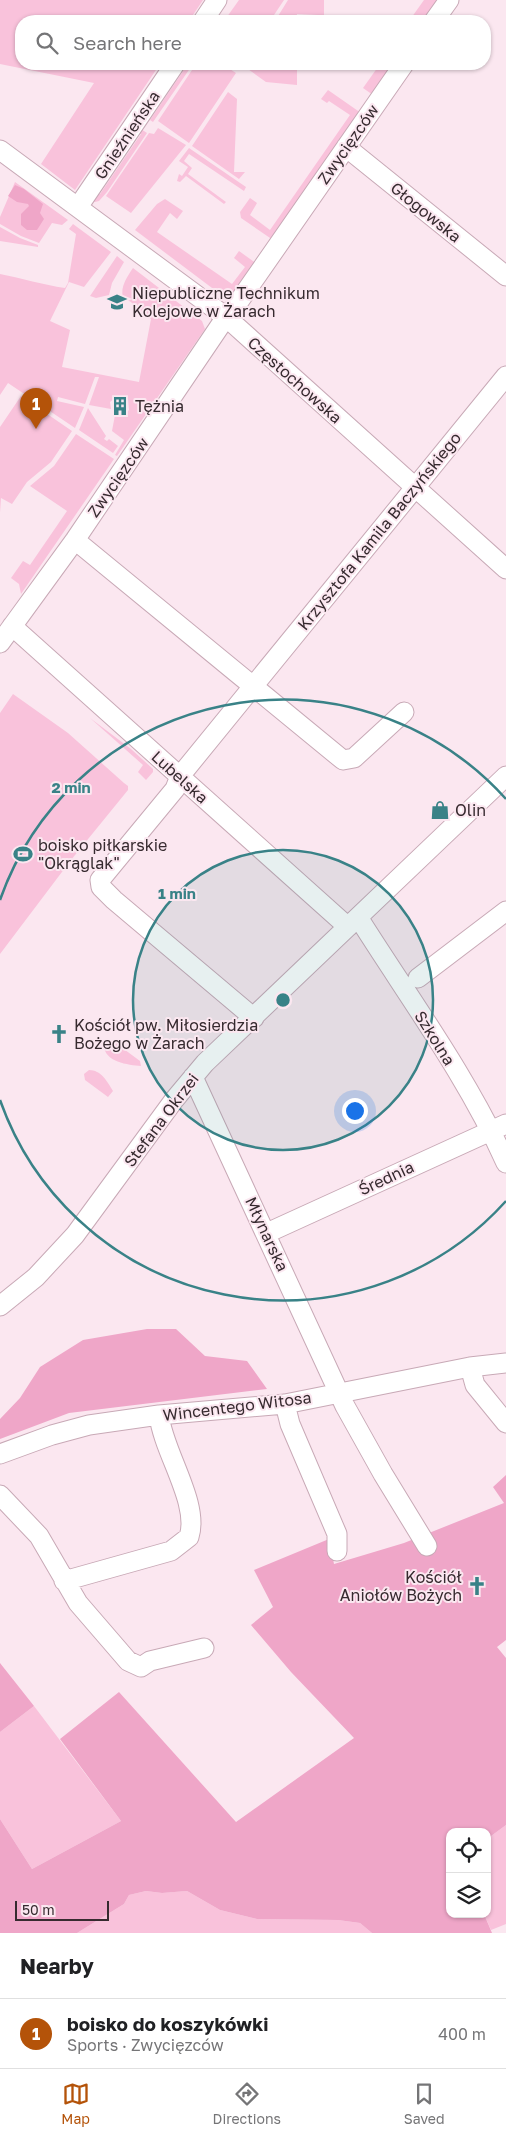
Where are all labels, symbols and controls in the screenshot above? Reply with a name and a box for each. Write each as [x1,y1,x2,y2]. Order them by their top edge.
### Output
search box [15,15,491,70]
icon: search [33,29,61,57]
text: Search here [73,31,182,54]
street label: Gnieźnieńska [90,87,164,183]
street label: Zwycięzców [313,100,383,188]
street label: Głogowska [387,177,465,247]
place label: Niepubliczne Technikum Kolejowe w Żarach [132,283,320,321]
school or university icon: Niepubliczne Technikum Kolejowe w Żarach [106,291,128,313]
street label: Częstochowska [244,332,346,428]
pin: 1 [20,388,52,429]
building icon: Tężnia [109,395,131,417]
place label: Tężnia [135,396,184,416]
street label: Krzysztofa Kamila Baczyńskiego [293,428,465,634]
street label: Zwycięzców [83,433,153,521]
street label: Lubelska [148,746,212,808]
text: 2 min [51,778,91,796]
shop icon: Olin [429,799,451,821]
place label: Olin [455,800,486,820]
place label: boisko piłkarskie "Okrąglak" [38,835,167,873]
sports icon: boisko piłkarskie "Okrąglak" [12,843,34,865]
text: 1 min [158,884,196,902]
centre of rings [274,991,292,1009]
street label: Szkolna [410,1007,460,1069]
place label: Kościół pw. Miłosierdzia Bożego w Żarach [74,1015,258,1053]
church icon: Kościół pw. Miłosierdzia Bożego w Żarach [48,1023,70,1045]
street label: Stefana Okrzei [119,1069,203,1171]
your location [342,1098,368,1124]
street label: Średnia [355,1157,417,1199]
street label: Młynarska [241,1194,293,1274]
street label: Wincentego Witosa [162,1387,312,1425]
place label: Kościół Aniołów Bożych [340,1567,462,1605]
church icon: Kościół Aniołów Bożych [466,1575,488,1597]
map controls [446,1828,491,1918]
button: locate [446,1828,491,1873]
button: layers [446,1873,491,1918]
scale bar [15,1898,109,1921]
text: 50 m [22,1901,55,1918]
text: Nearby [20,1953,94,1979]
text: boisko do koszykówki [67,2012,268,2035]
text: 1 [32,2024,40,2044]
text: 400 m [438,2024,486,2044]
text: Sports · Zwycięzców [67,2035,224,2055]
tab: Map [61,2080,90,2127]
tab: Directions [213,2080,281,2127]
tab: Saved [404,2080,445,2127]

